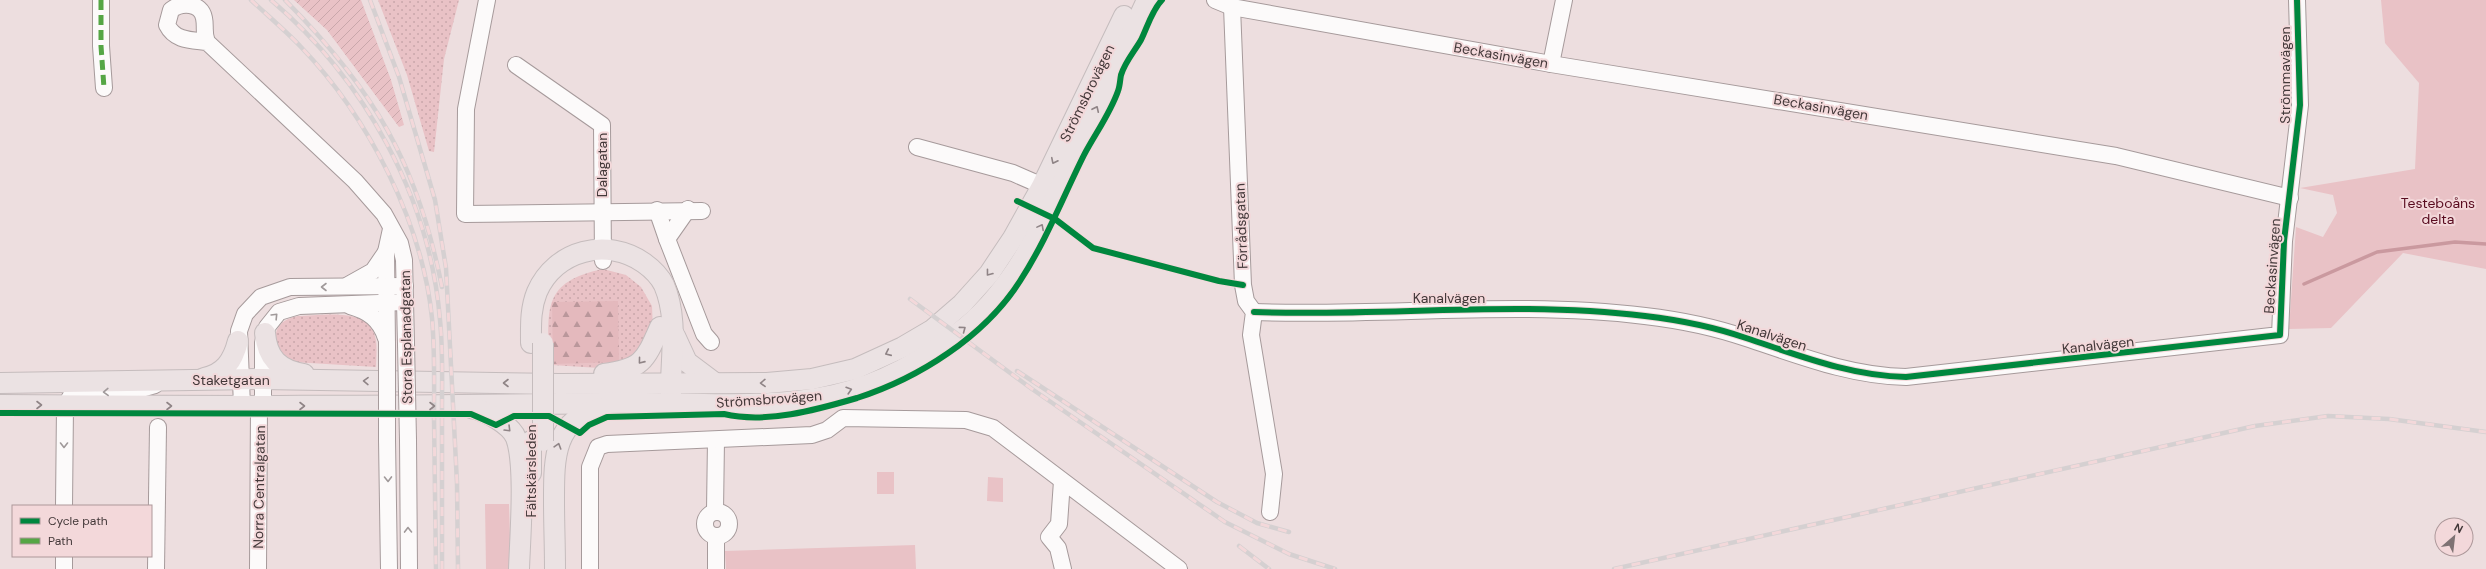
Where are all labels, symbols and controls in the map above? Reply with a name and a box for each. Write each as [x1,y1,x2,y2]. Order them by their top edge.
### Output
street label: Strömmavägen [2276,26,2294,124]
street label: Beckasinvägen [1452,38,1550,72]
street label: Strömsbrovägen [1056,41,1118,145]
street label: Beckasinvägen [1772,90,1870,124]
one-way arrow [1091,106,1099,114]
street label: Dalagatan [593,133,611,197]
one-way arrow [1051,157,1059,164]
street label: Förrådsgatan [1231,183,1251,269]
park label: Testeboåns delta [2401,194,2475,228]
street label: Beckasinvägen [2260,218,2284,314]
one-way arrow [1036,224,1044,231]
one-way arrow [986,269,993,276]
street label: Stora Esplanadgatan [396,270,416,404]
one-way arrow [321,283,327,291]
street label: Kanalvägen [1413,289,1485,307]
one-way arrow [271,313,278,321]
street label: Kanalvägen [1735,315,1809,355]
one-way arrow [958,327,965,334]
street label: Kanalvägen [2061,332,2135,358]
one-way arrow [885,348,893,356]
one-way arrow [639,356,646,363]
street label: Staketgatan [192,371,270,389]
one-way arrow [363,377,369,385]
one-way arrow [503,379,509,387]
one-way arrow [760,379,766,387]
street label: Strömsbrovägen [715,386,823,412]
one-way arrow [845,386,852,395]
one-way arrow [103,388,109,396]
one-way arrow [36,401,42,410]
one-way arrow [166,402,172,410]
one-way arrow [299,402,305,410]
one-way arrow [429,402,435,410]
one-way arrow [503,424,511,432]
street label: Norra Centralgatan [249,425,269,549]
street label: Fältskärsleden [522,425,540,517]
one-way arrow [60,442,68,448]
one-way arrow [553,443,562,450]
one-way arrow [384,476,392,482]
legend [12,505,152,557]
text: Cycle path [48,513,108,529]
north arrow [2434,517,2474,557]
text: N [2452,520,2466,536]
one-way arrow [404,527,413,533]
text: Path [48,533,73,549]

